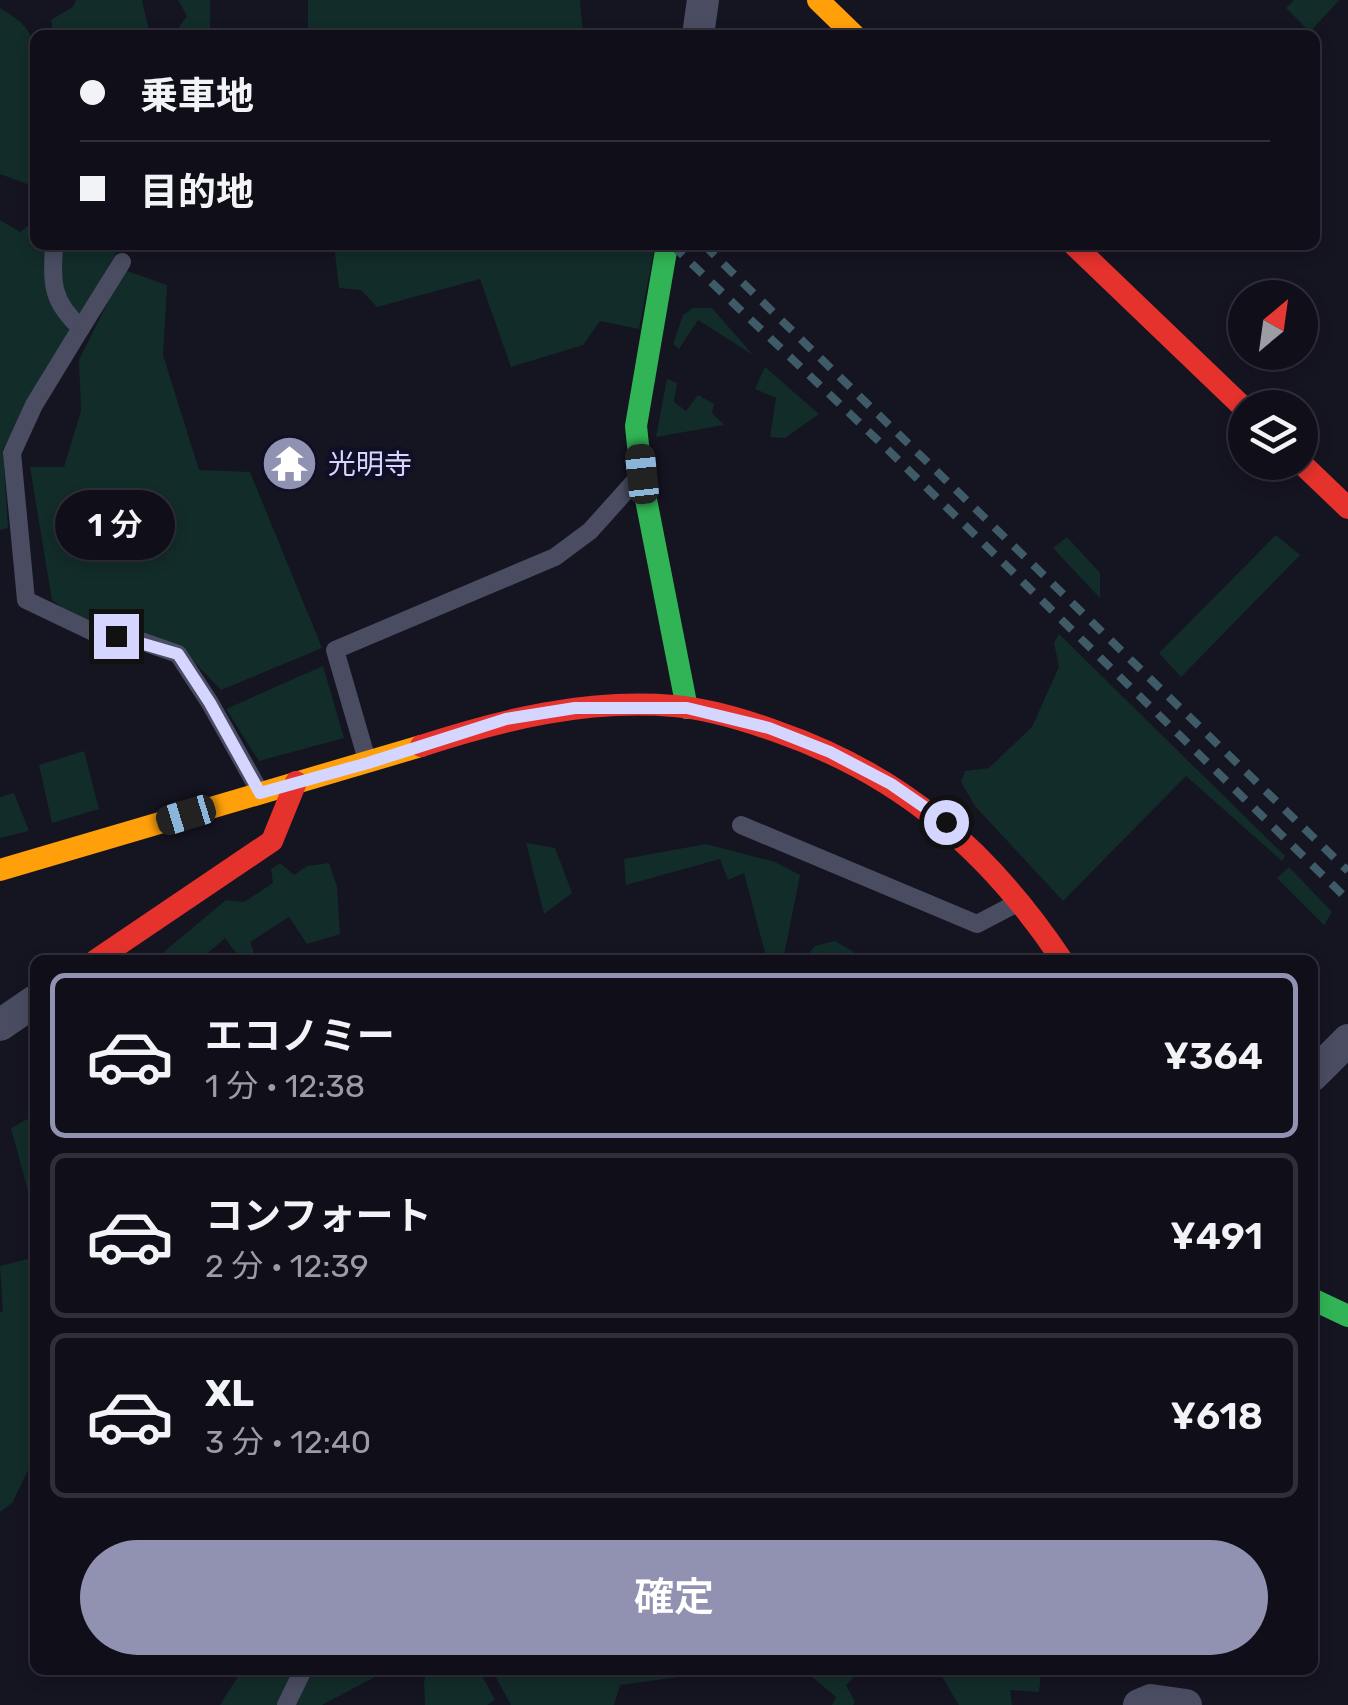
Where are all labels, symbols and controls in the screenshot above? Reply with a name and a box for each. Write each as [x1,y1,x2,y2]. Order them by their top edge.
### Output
text: 乗車地 [140,73,254,119]
text: 目的地 [140,169,254,215]
north arrow [1228,280,1318,370]
map controls [1228,280,1318,480]
button: layers [1228,390,1318,480]
temple icon: 光明寺 [259,434,319,494]
car [624,443,660,505]
place label: 光明寺 [328,448,412,481]
callout: 1 分 [56,491,176,561]
text: 1 分 [88,506,142,544]
route end [94,614,139,659]
car [153,792,219,838]
route start [924,800,969,845]
icon: car [85,1011,175,1101]
text: エコノミー [205,1013,395,1059]
text: ¥364 [1163,1033,1263,1079]
text: 1 分 · 12:38 [205,1067,365,1105]
icon: car [85,1191,175,1281]
text: コンフォート [205,1193,432,1239]
text: ¥491 [1170,1213,1263,1259]
text: 2 分 · 12:39 [205,1247,369,1285]
text: XL [205,1370,254,1416]
icon: car [85,1371,175,1461]
text: ¥618 [1171,1393,1263,1439]
text: 3 分 · 12:40 [205,1423,371,1461]
button: 確定 [80,1540,1268,1655]

